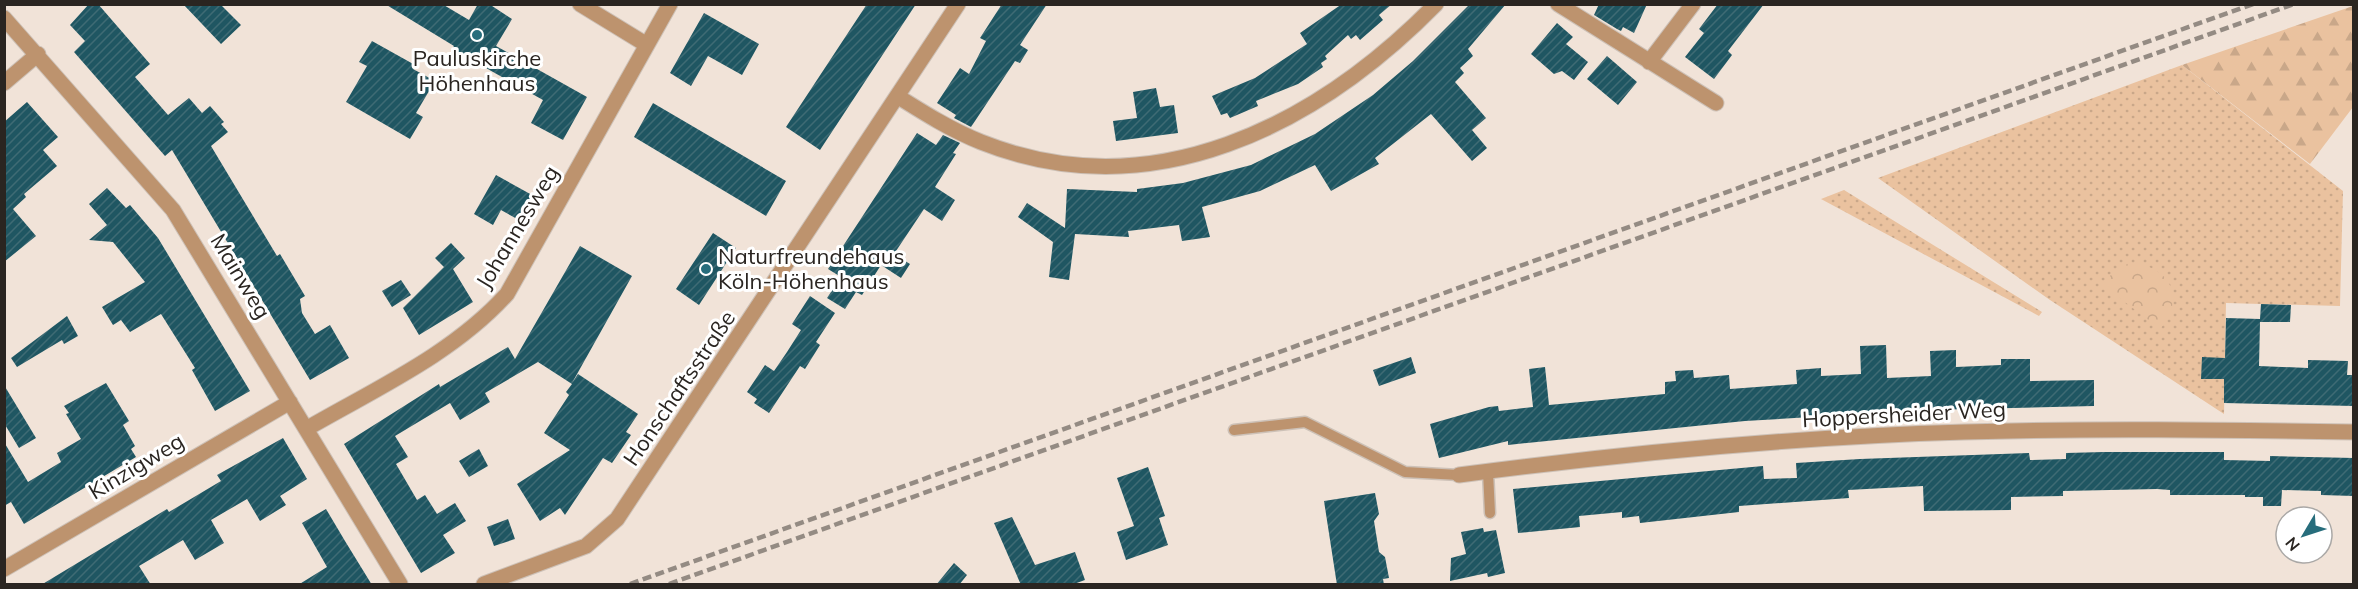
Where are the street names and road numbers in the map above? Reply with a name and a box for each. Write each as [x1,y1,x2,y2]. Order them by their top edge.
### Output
street label: Johannesweg [469,160,565,294]
street label: Mainweg [205,228,277,324]
street label: Honschaftsstraße [617,305,741,471]
street label: Hoppersheider Weg [1801,395,2007,433]
street label: Kinzigweg [83,427,189,505]

